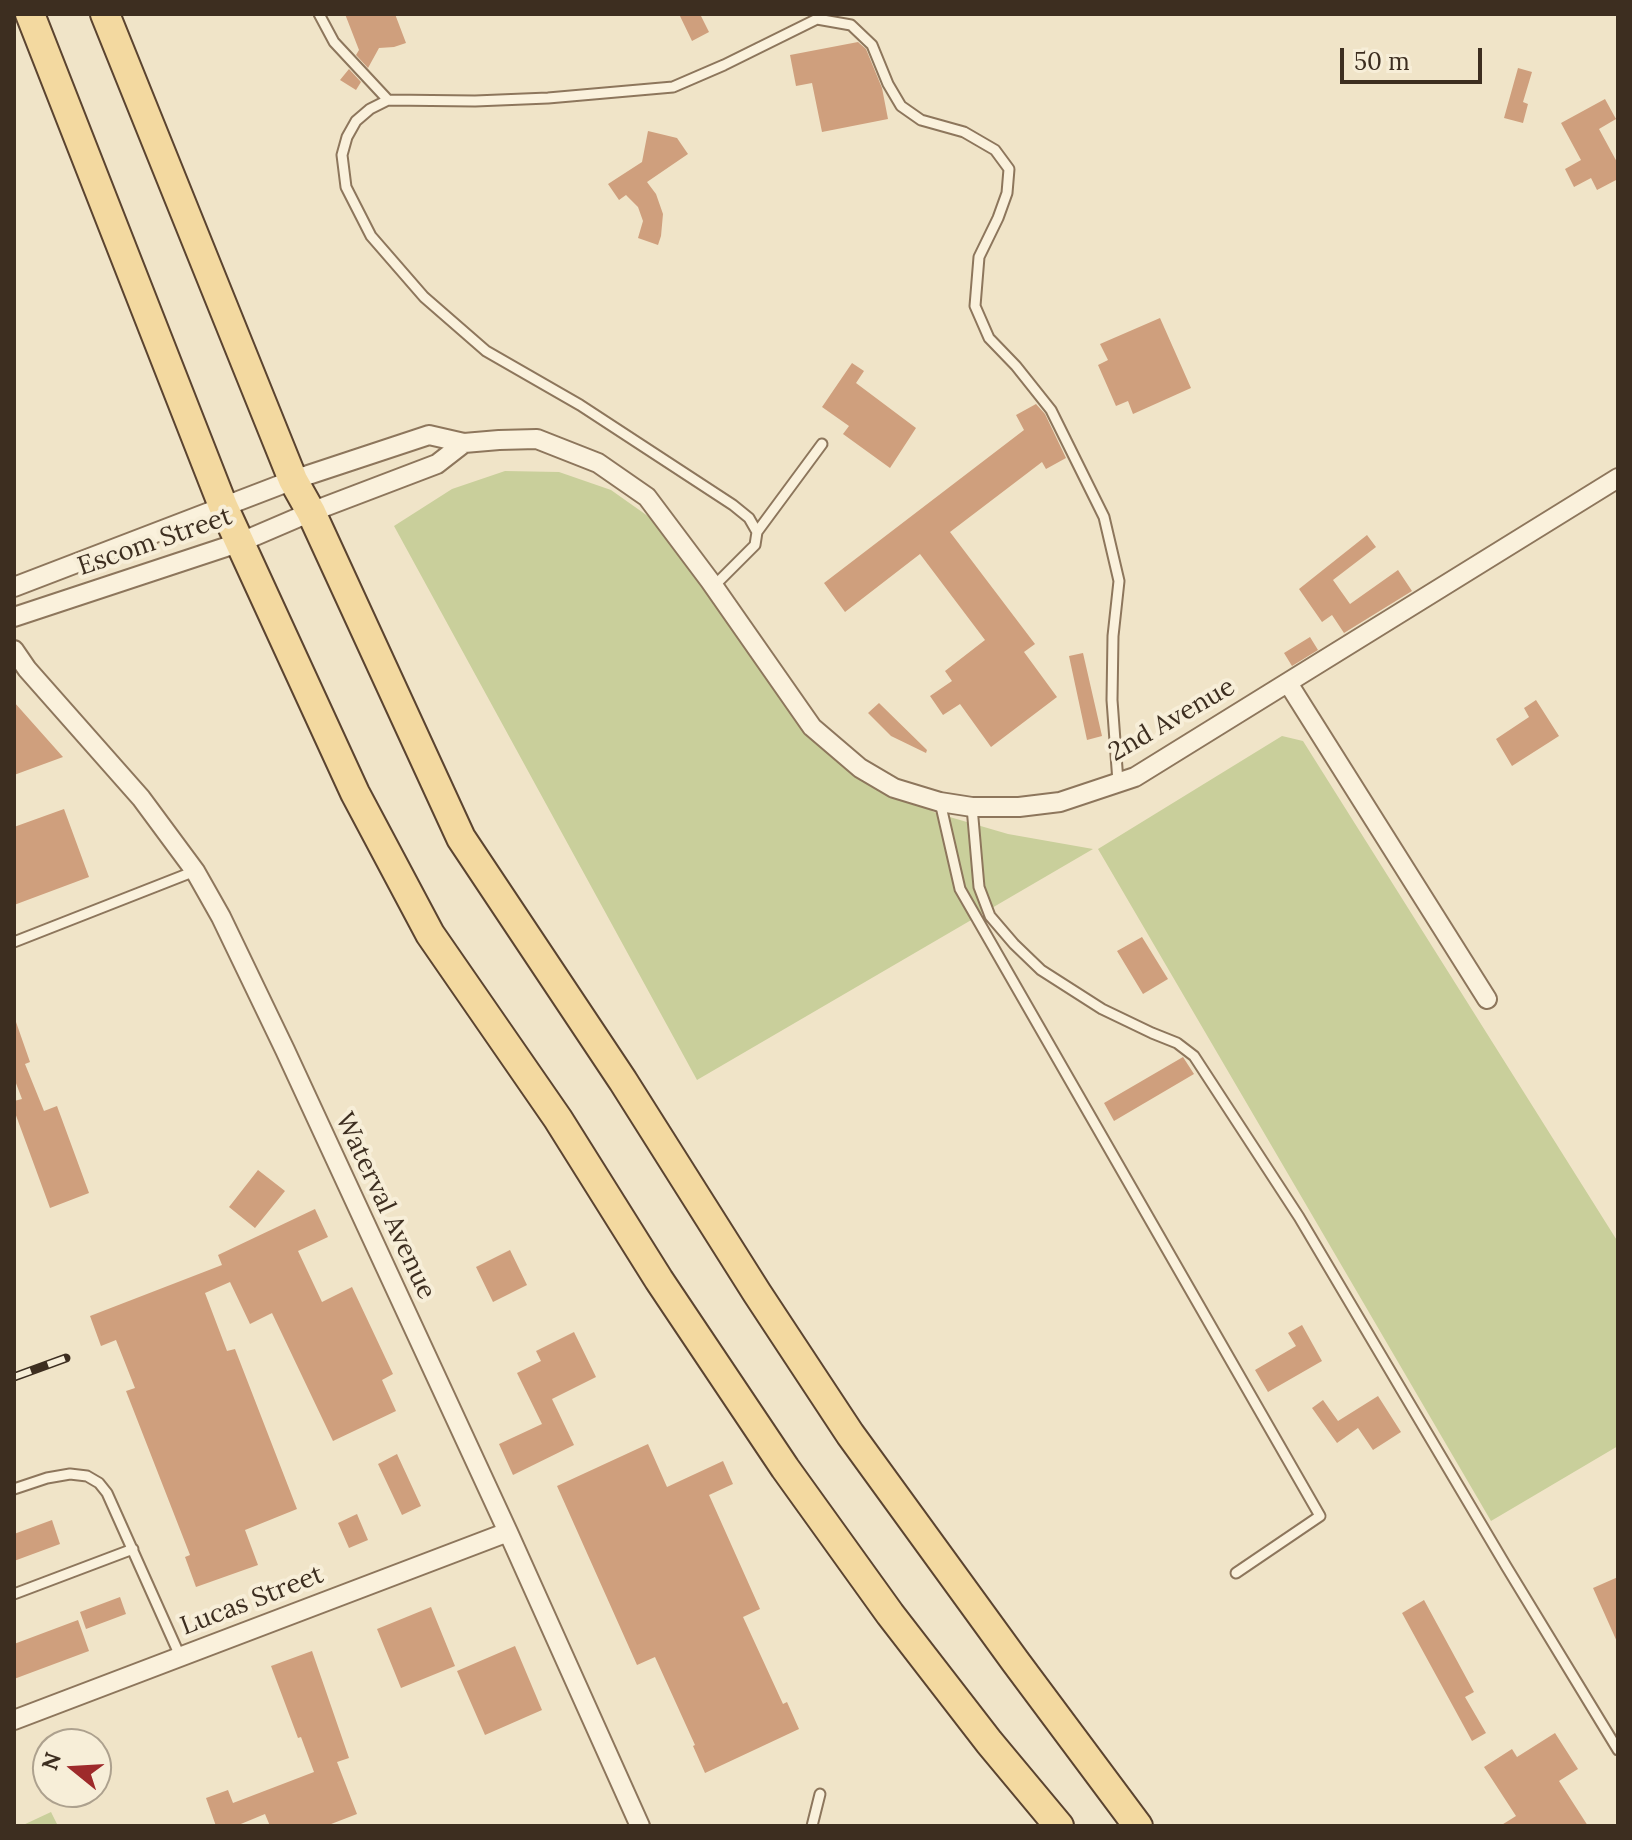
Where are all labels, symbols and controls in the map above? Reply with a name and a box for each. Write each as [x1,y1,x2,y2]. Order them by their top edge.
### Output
scale bar [1344,32,1486,82]
text: 50 m [1354,46,1410,77]
street label: Escom Street [74,501,236,583]
street label: 2nd Avenue [1103,671,1241,769]
street label: Waterval Avenue [328,1108,442,1304]
street label: Lucas Street [176,1559,328,1643]
north arrow [32,1728,112,1808]
text: N [35,1749,67,1774]

